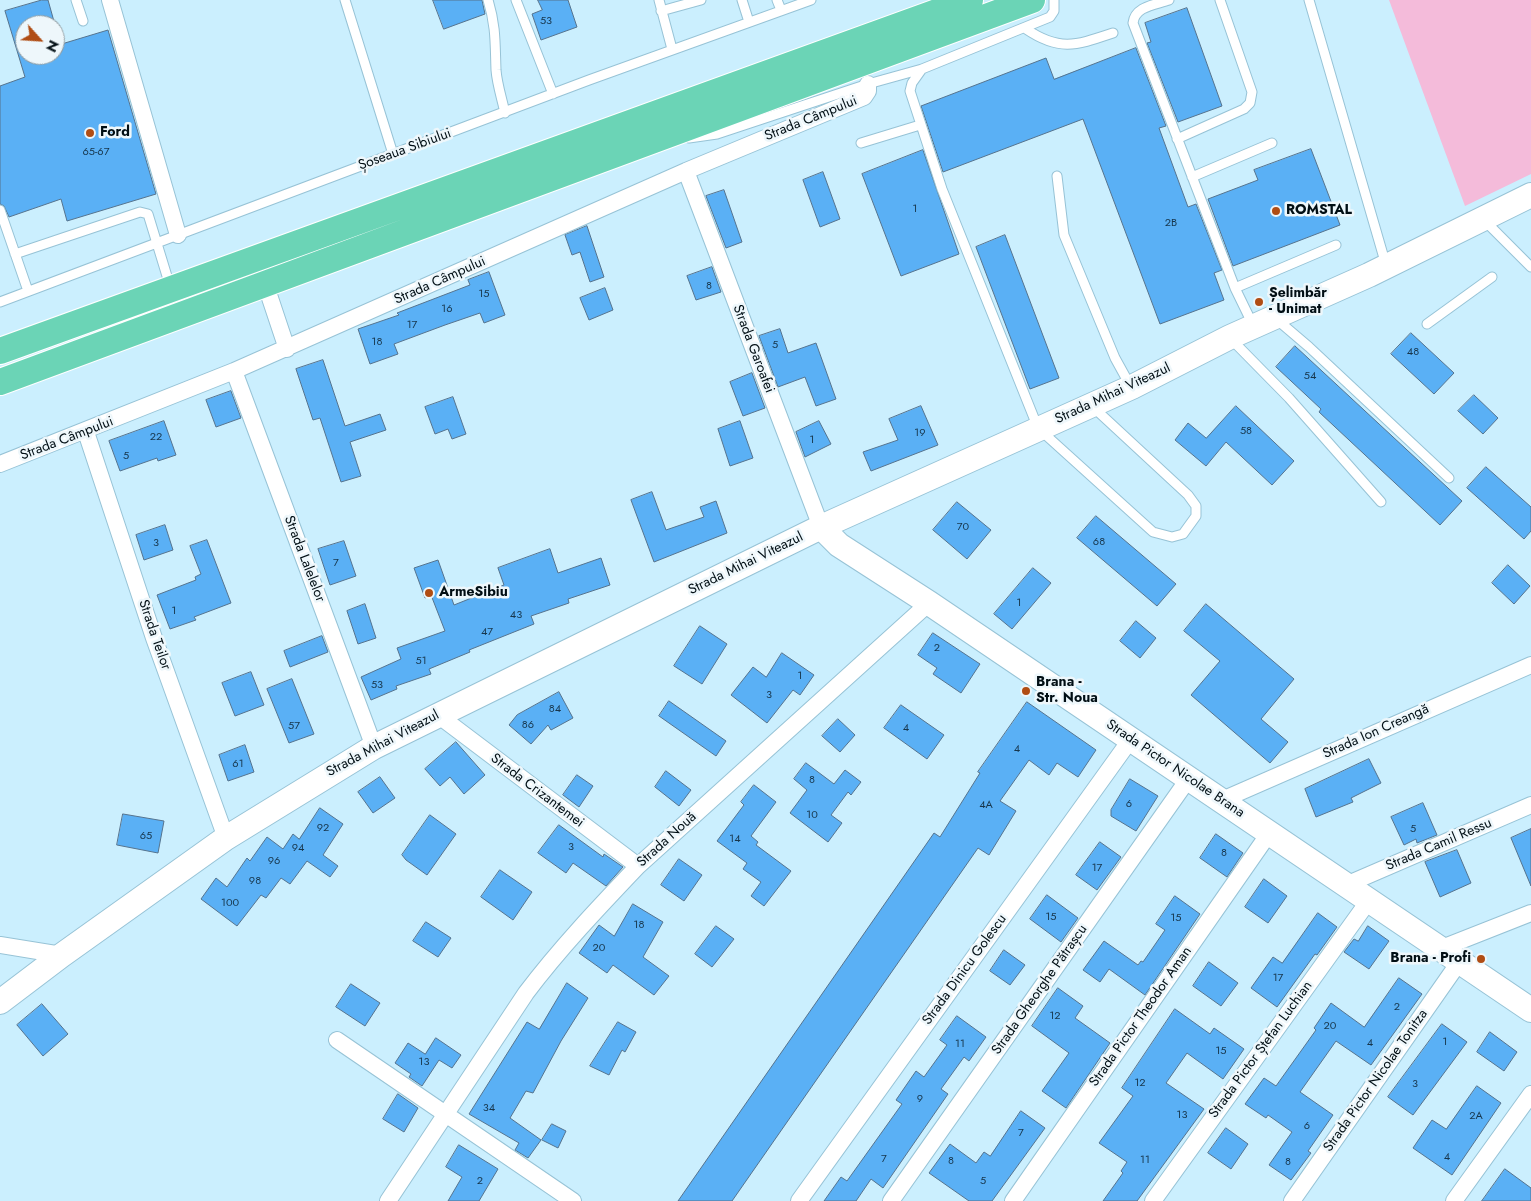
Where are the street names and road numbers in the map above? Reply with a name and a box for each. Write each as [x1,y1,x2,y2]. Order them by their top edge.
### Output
street label: Strada Câmpului [762,93,860,145]
street label: Șoseaua Sibiului [356,125,454,175]
street label: Strada Câmpului [392,253,488,309]
street label: Strada Garoafei [729,303,777,395]
street label: Strada Mihai Viteazul [1053,360,1173,428]
street label: Strada Câmpului [18,414,116,464]
street label: Strada Lalelelor [280,513,328,605]
street label: Strada Mihai Viteazul [686,529,806,599]
street label: Strada Teilor [134,598,174,672]
street label: Strada Ion Creangă [1320,701,1432,763]
street label: Strada Mihai Viteazul [324,707,442,781]
street label: Strada Pictor Nicolae Brana [1103,716,1247,822]
street label: Strada Crizantemei [487,750,587,832]
street label: Strada Nouă [634,809,700,871]
street label: Strada Camil Ressu [1383,815,1495,875]
street label: Strada Dinicu Golescu [919,911,1011,1029]
street label: Strada Gheorghe Pătrașcu [989,922,1091,1058]
street label: Strada Pictor Theodor Aman [1086,944,1196,1090]
street label: Strada Pictor Ștefan Luchian [1206,978,1316,1122]
street label: Strada Pictor Nicolae Tonitza [1320,1007,1432,1155]

